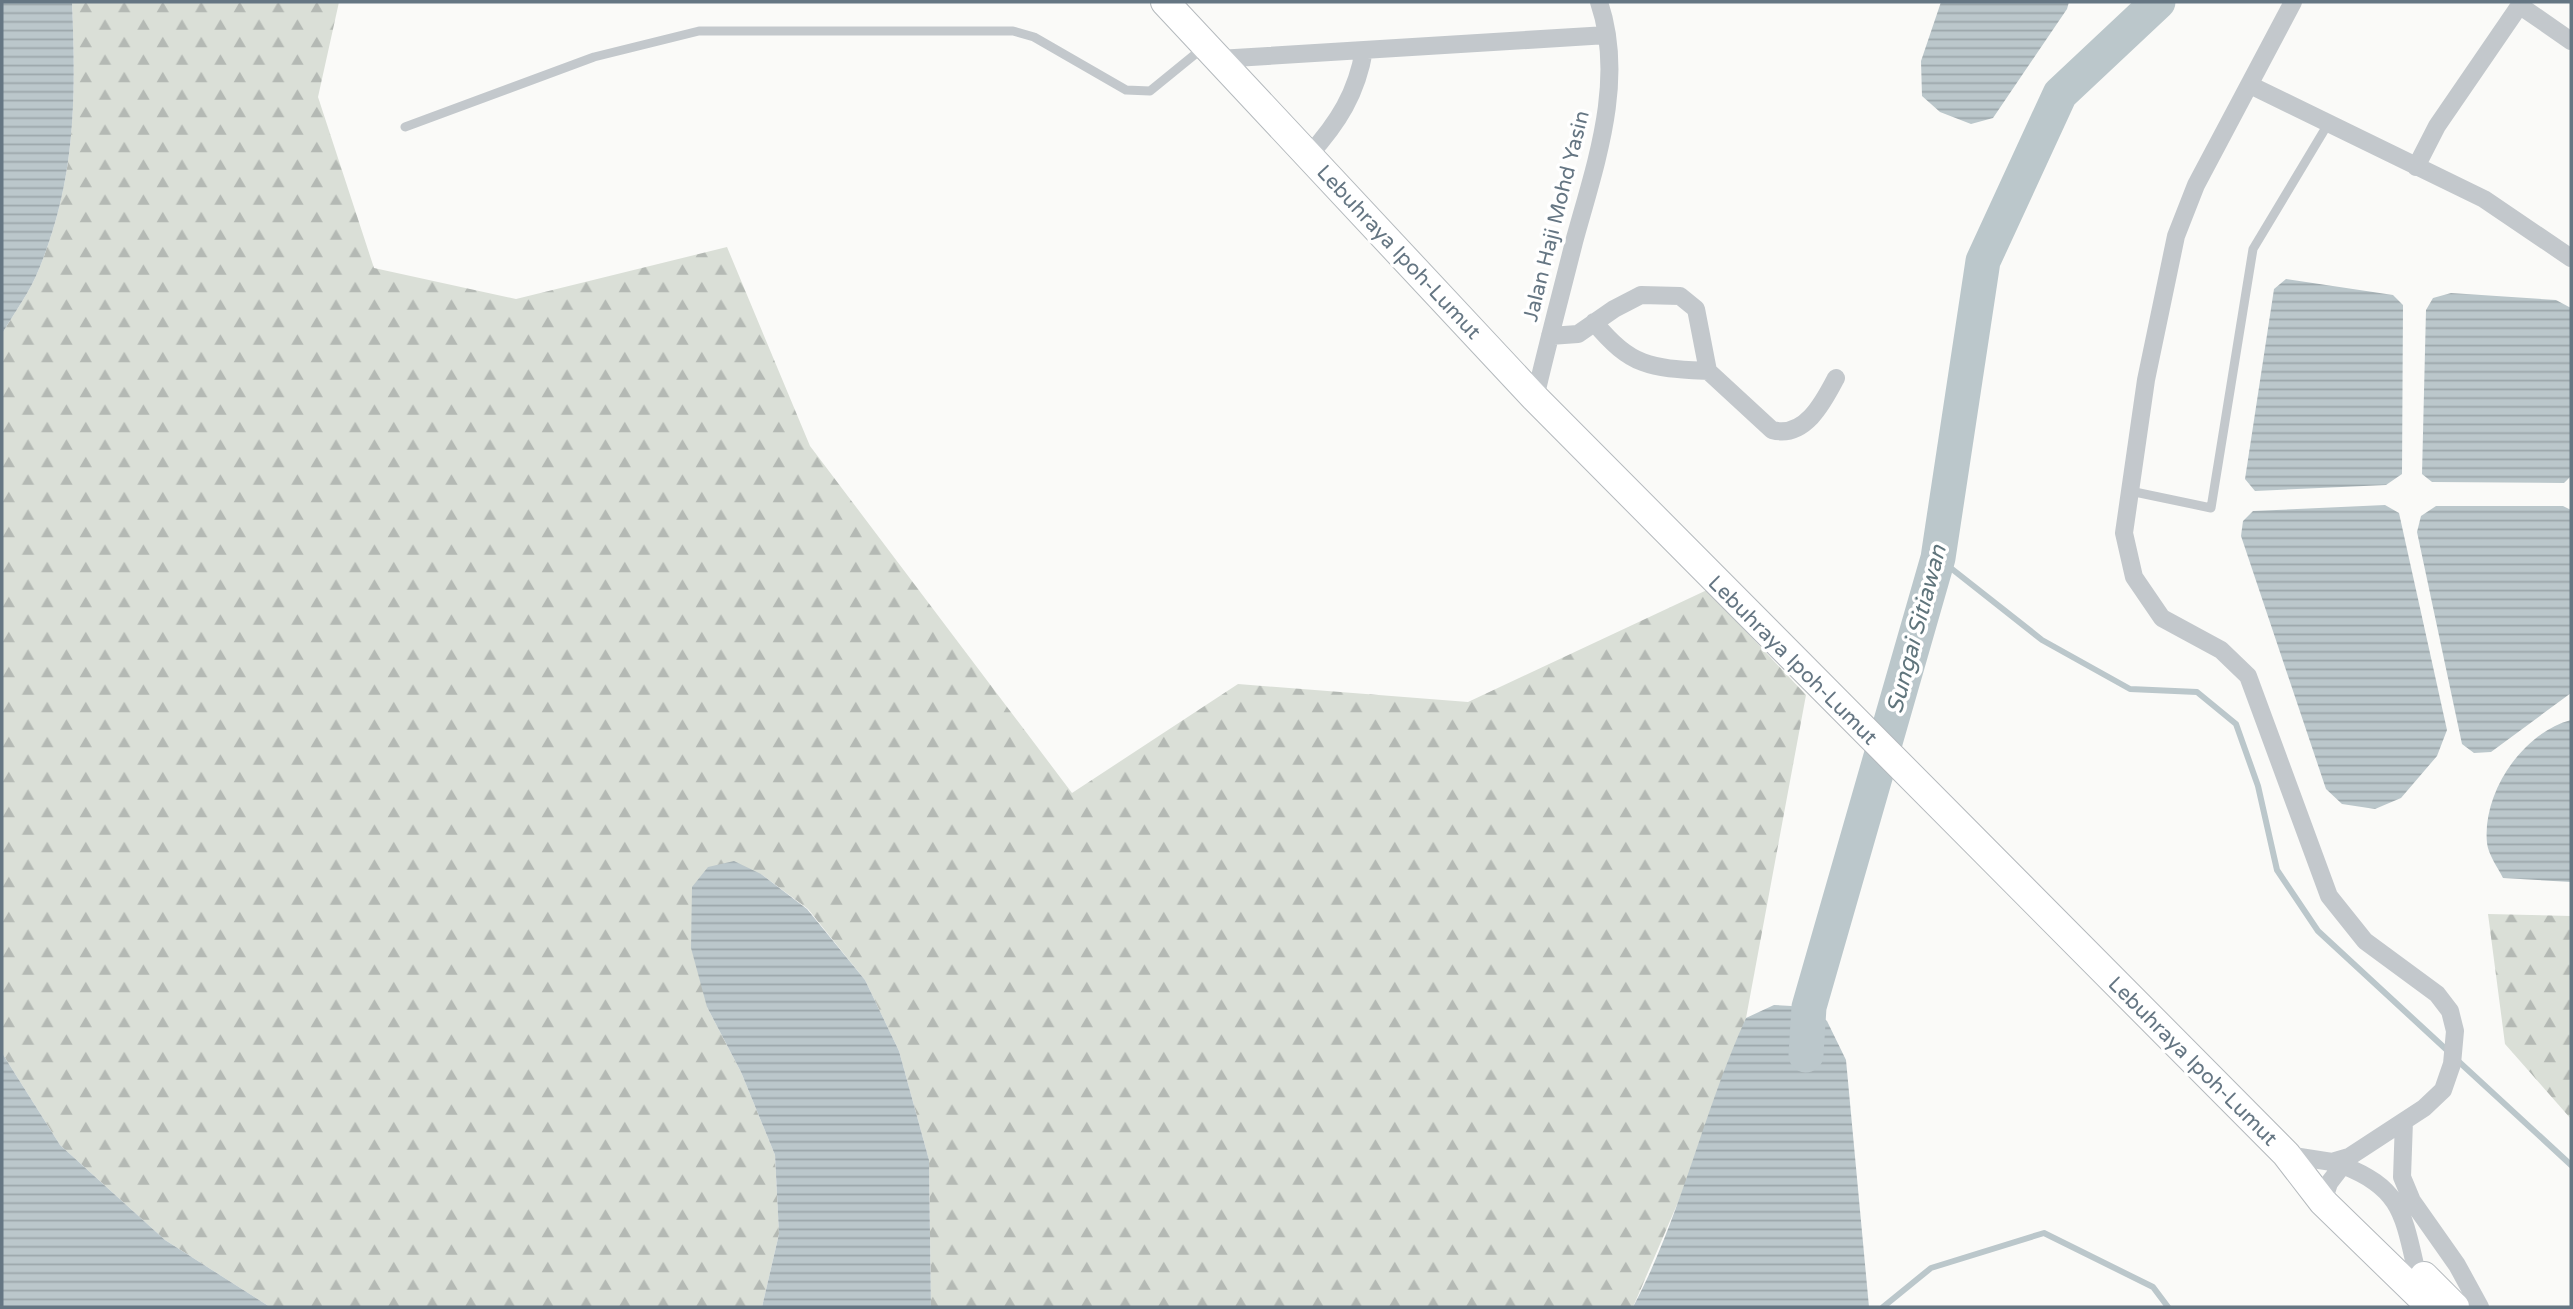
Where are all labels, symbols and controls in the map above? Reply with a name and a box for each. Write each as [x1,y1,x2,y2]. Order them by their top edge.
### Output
street label: Jalan Haji Mohd Yasin [1518,108,1595,324]
street label: Lebuhraya Ipoh-Lumut [1311,160,1486,345]
water label: Sungai Sitiawan [1881,541,1953,716]
street label: Lebuhraya Ipoh-Lumut [1703,571,1882,750]
street label: Lebuhraya Ipoh-Lumut [2103,972,2282,1151]

